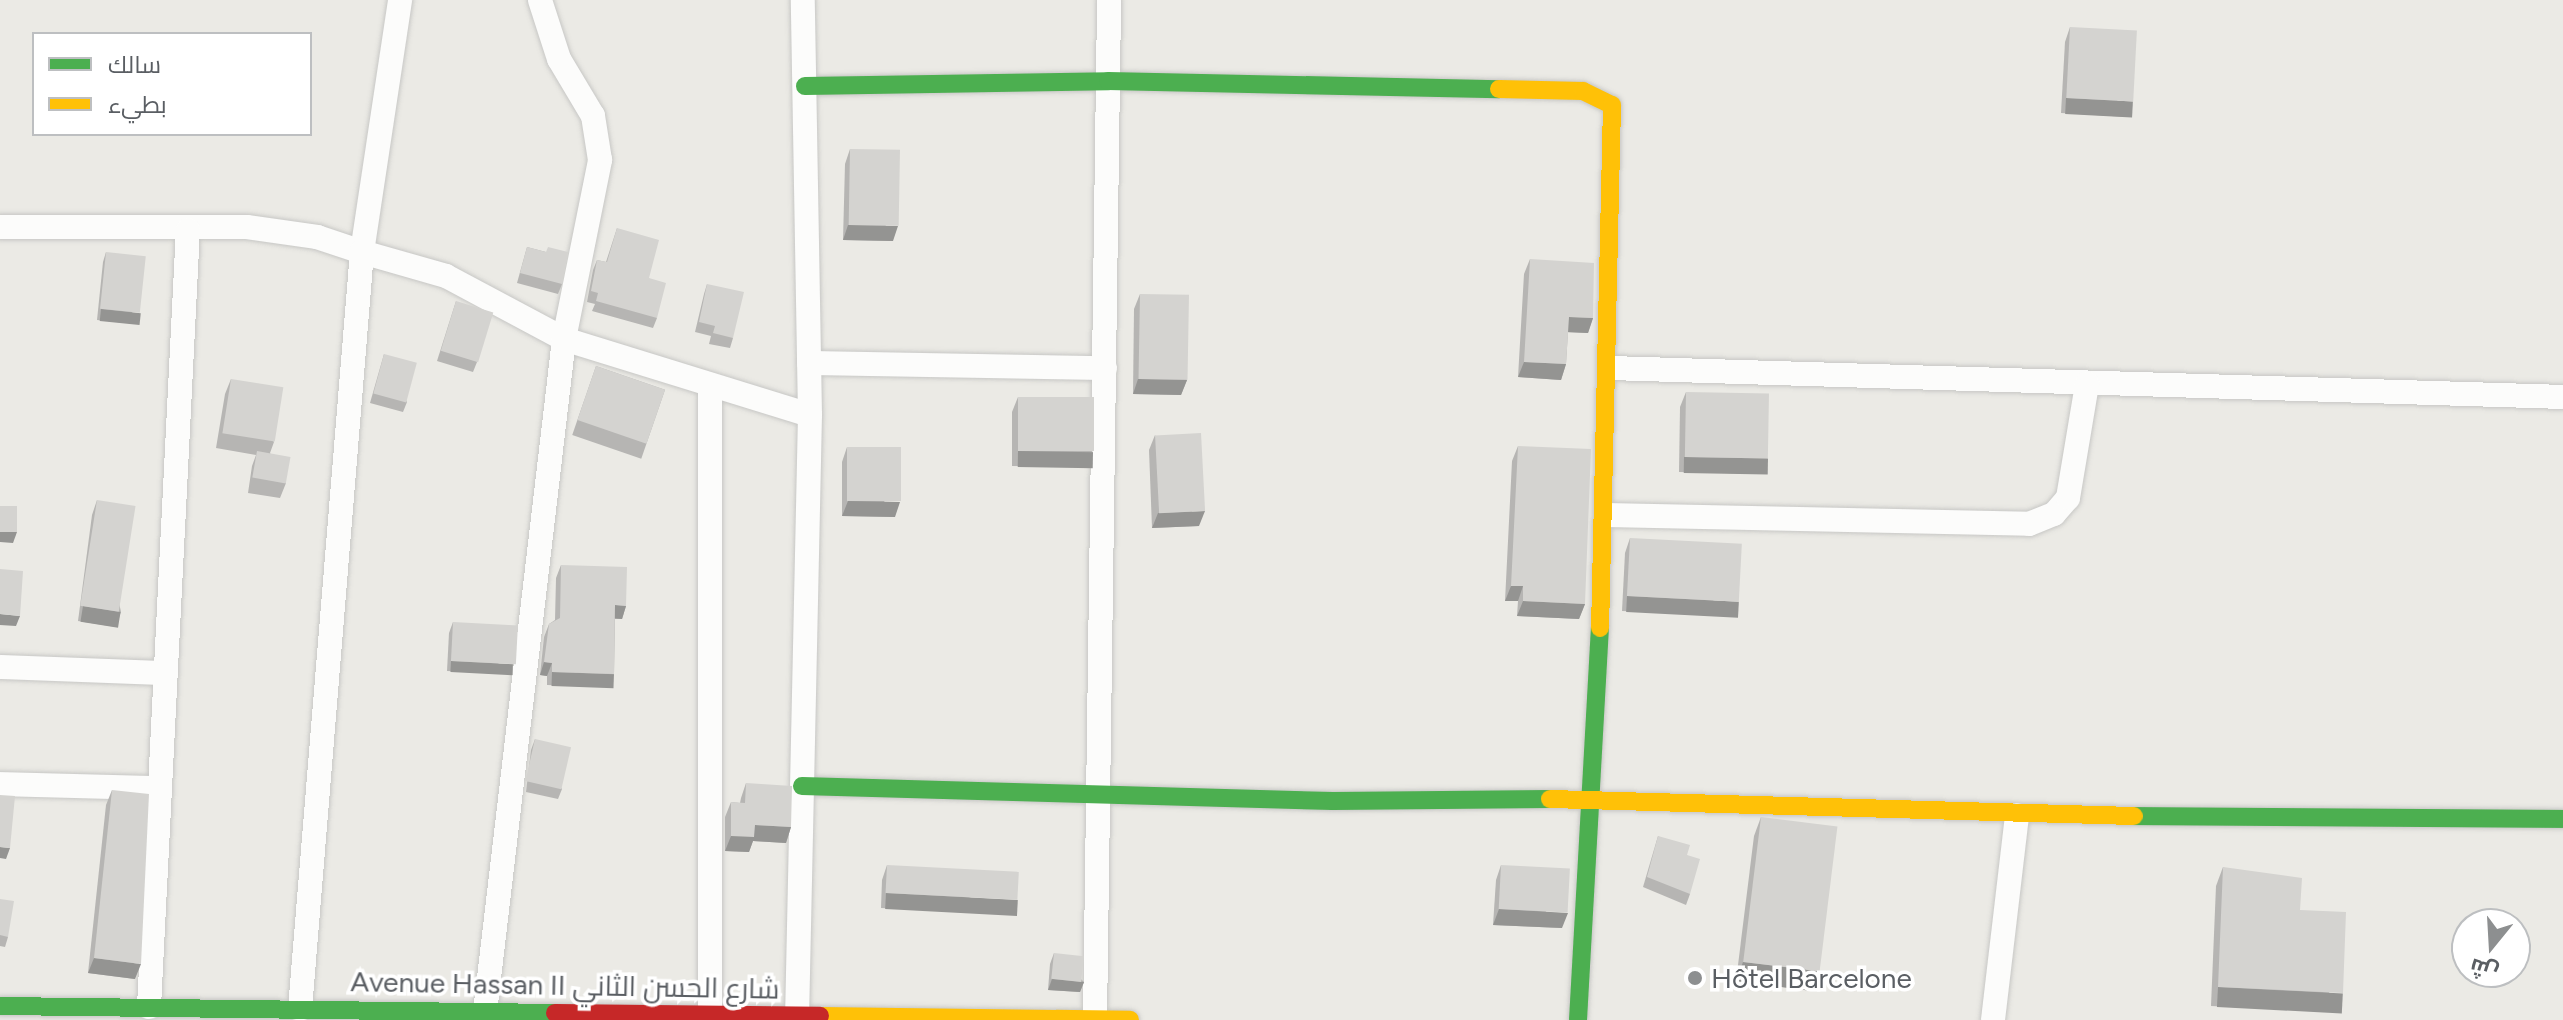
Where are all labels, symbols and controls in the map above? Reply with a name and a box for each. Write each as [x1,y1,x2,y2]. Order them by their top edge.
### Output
legend [32,32,312,136]
text: سالك [108,50,161,79]
text: بطيء [108,90,167,119]
north arrow [2451,908,2531,988]
text: ش [2466,952,2502,987]
place label: Hôtel Barcelone [1711,961,1912,995]
street label: Avenue Hassan II شارع الحسن الثاني [350,964,780,1006]
marker: Hôtel Barcelone [1686,969,1704,987]

